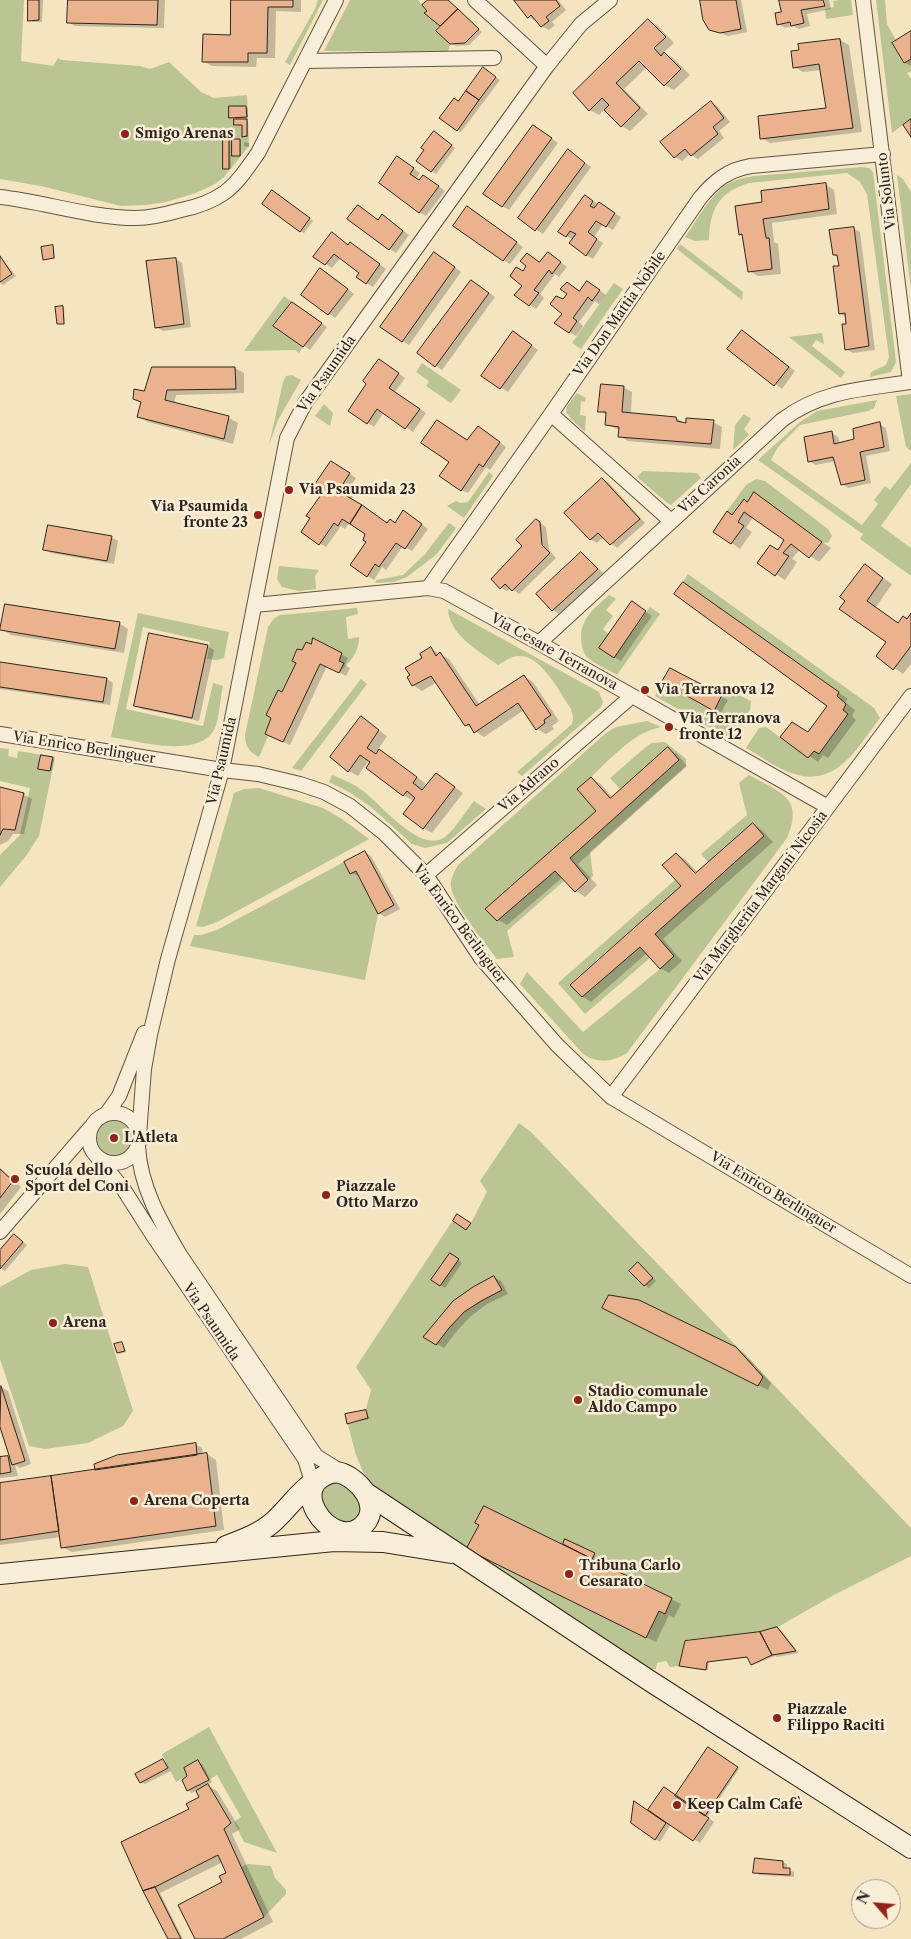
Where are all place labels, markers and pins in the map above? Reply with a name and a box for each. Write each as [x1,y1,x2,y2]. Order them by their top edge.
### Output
place label: Smigo Arenas [135,126,233,142]
marker: Smigo Arenas [119,128,131,140]
place label: Via Psaumida 23 [299,482,416,498]
marker: Via Psaumida 23 [283,484,295,496]
place label: Via Psaumida fronte 23 [151,499,248,532]
marker: Via Psaumida fronte 23 [252,509,264,521]
place label: Via Terranova 12 [655,682,775,698]
marker: Via Terranova 12 [639,684,651,696]
place label: Via Terranova fronte 12 [679,711,780,744]
marker: Via Terranova fronte 12 [663,721,675,733]
place label: L'Atleta [124,1130,178,1146]
marker: L'Atleta [108,1132,120,1144]
place label: Scuola dello Sport del Coni [25,1163,129,1196]
marker: Scuola dello Sport del Coni [9,1173,21,1185]
place label: Piazzale Otto Marzo [336,1179,418,1212]
marker: Piazzale Otto Marzo [320,1189,332,1201]
place label: Arena [63,1315,107,1331]
marker: Arena [47,1317,59,1329]
place label: Stadio comunale Aldo Campo [588,1384,708,1416]
marker: Stadio comunale Aldo Campo [572,1394,584,1406]
place label: Arena Coperta [144,1493,250,1509]
marker: Arena Coperta [128,1495,140,1507]
place label: Tribuna Carlo Cesarato [579,1558,681,1590]
marker: Tribuna Carlo Cesarato [563,1568,575,1580]
place label: Piazzale Filippo Raciti [787,1702,885,1734]
marker: Piazzale Filippo Raciti [771,1712,783,1724]
place label: Keep Calm Cafè [687,1797,803,1813]
marker: Keep Calm Cafè [671,1799,683,1811]

